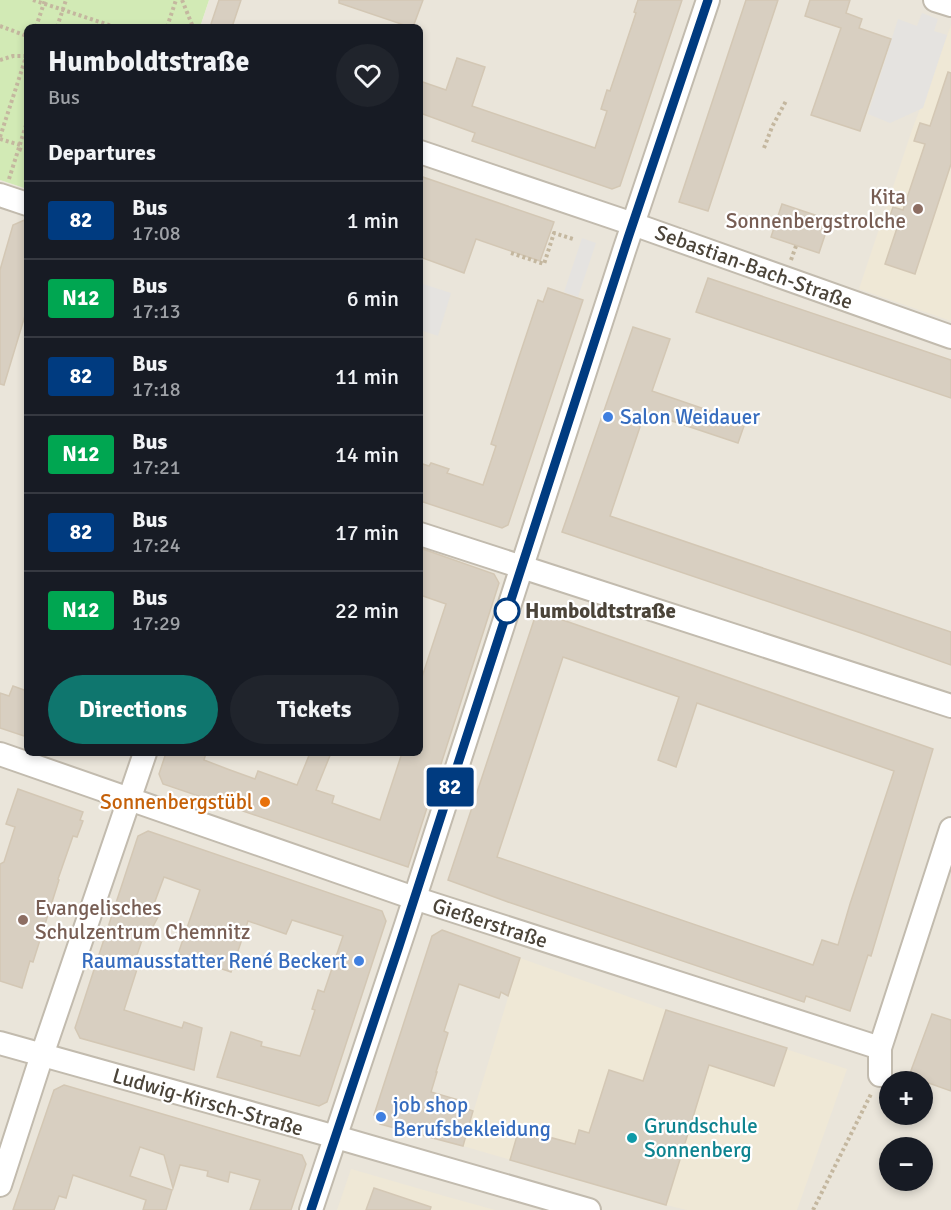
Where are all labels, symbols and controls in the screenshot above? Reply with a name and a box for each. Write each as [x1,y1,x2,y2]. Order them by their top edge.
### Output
button: heart [336,44,399,107]
text: Humboldtstraße [48,45,249,79]
text: Bus [48,85,80,110]
text: Departures [48,139,156,166]
place label: Kita Sonnenbergstrolche [726,184,906,234]
text: Bus [132,194,167,221]
marker: Kita Sonnenbergstrolche [911,202,925,216]
text: 82 [70,207,92,233]
text: 1 min [347,207,399,234]
street label: Sebastian-Bach-Straße [652,219,856,315]
text: 17:08 [132,221,181,246]
text: Bus [132,272,167,299]
text: N12 [62,285,100,311]
text: 6 min [347,285,399,312]
text: 17:13 [132,299,181,324]
text: Bus [132,350,167,377]
text: 82 [70,363,92,389]
text: 11 min [335,363,399,390]
text: 17:18 [132,377,181,402]
place label: Salon Weidauer [620,404,760,430]
marker: Salon Weidauer [601,410,615,424]
text: Bus [132,428,167,455]
text: N12 [62,441,100,467]
text: 14 min [335,441,399,468]
text: 17:21 [132,455,181,480]
text: Bus [132,506,167,533]
text: 82 [70,519,92,545]
text: 17 min [335,519,399,546]
text: 17:24 [132,533,181,558]
text: Bus [132,584,167,611]
text: N12 [62,597,100,623]
text: 22 min [335,597,399,624]
marker: Humboldtstraße [494,598,520,624]
place label: Humboldtstraße [525,598,676,624]
text: 17:29 [132,611,181,636]
button: Directions [48,675,218,744]
button: Tickets [230,675,399,744]
line badge: 82 [423,768,477,806]
text: 82 [439,774,461,800]
place label: Sonnenbergstübl [100,789,253,815]
marker: Sonnenbergstübl [258,795,272,809]
street label: Gießerstraße [429,892,551,954]
place label: Evangelisches Schulzentrum Chemnitz [35,895,250,945]
marker: Evangelisches Schulzentrum Chemnitz [16,913,30,927]
place label: Raumausstatter René Beckert [81,948,347,974]
marker: Raumausstatter René Beckert [352,954,366,968]
street label: Ludwig-Kirsch-Straße [110,1062,306,1142]
map controls [879,1071,933,1191]
button: + [879,1071,933,1125]
place label: job shop Berufsbekleidung [393,1092,551,1142]
marker: job shop Berufsbekleidung [374,1110,388,1124]
place label: Grundschule Sonnenberg [644,1113,758,1163]
marker: Grundschule Sonnenberg [625,1131,639,1145]
button: − [879,1137,933,1191]

